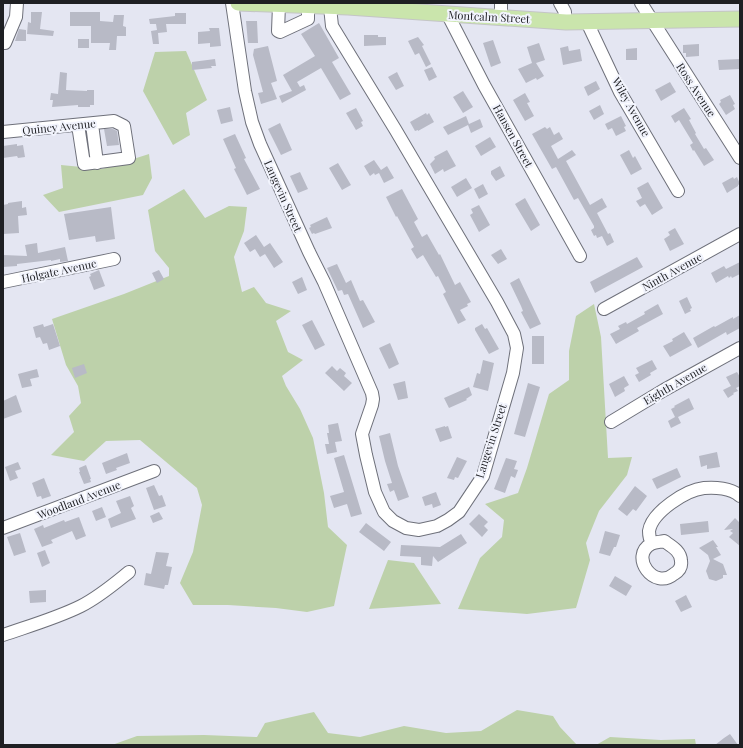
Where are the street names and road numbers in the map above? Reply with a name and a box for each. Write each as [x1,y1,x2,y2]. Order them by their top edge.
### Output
street label: Montcalm Street [448,7,530,26]
street label: Ross Avenue [673,60,720,120]
street label: Wiley Avenue [609,74,654,139]
street label: Hansen Street [490,102,537,170]
street label: Quincy Avenue [22,115,97,138]
street label: Langevin Street [261,158,306,234]
street label: Ninth Avenue [639,249,705,294]
street label: Holgate Avenue [20,255,98,286]
street label: Eighth Avenue [640,359,710,408]
street label: Langevin Street [471,402,510,480]
street label: Woodland Avenue [34,477,123,523]

